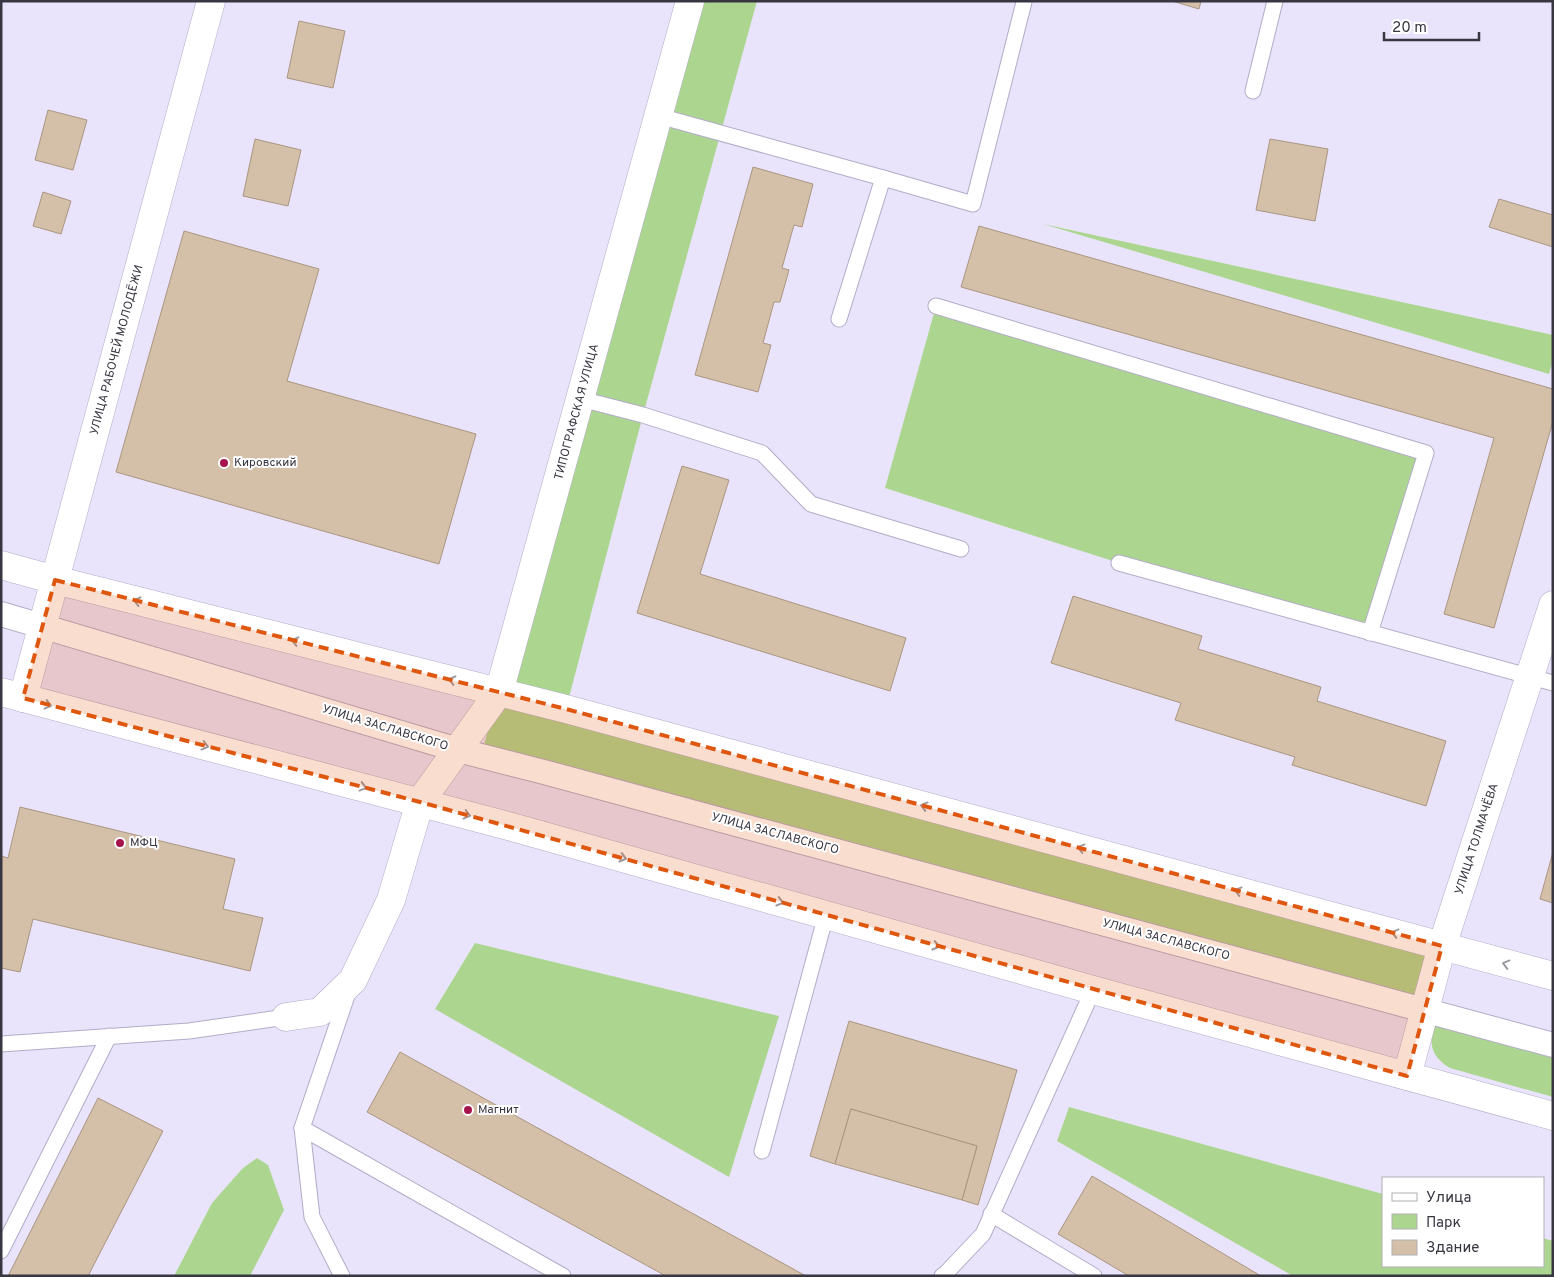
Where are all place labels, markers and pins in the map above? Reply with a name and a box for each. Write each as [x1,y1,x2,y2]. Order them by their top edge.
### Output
place label: Кировский [234,455,296,471]
marker: Кировский [218,457,230,469]
place label: МФЦ [130,835,158,851]
marker: МФЦ [114,837,126,849]
place label: Магнит [478,1102,519,1118]
marker: Магнит [462,1104,474,1116]

